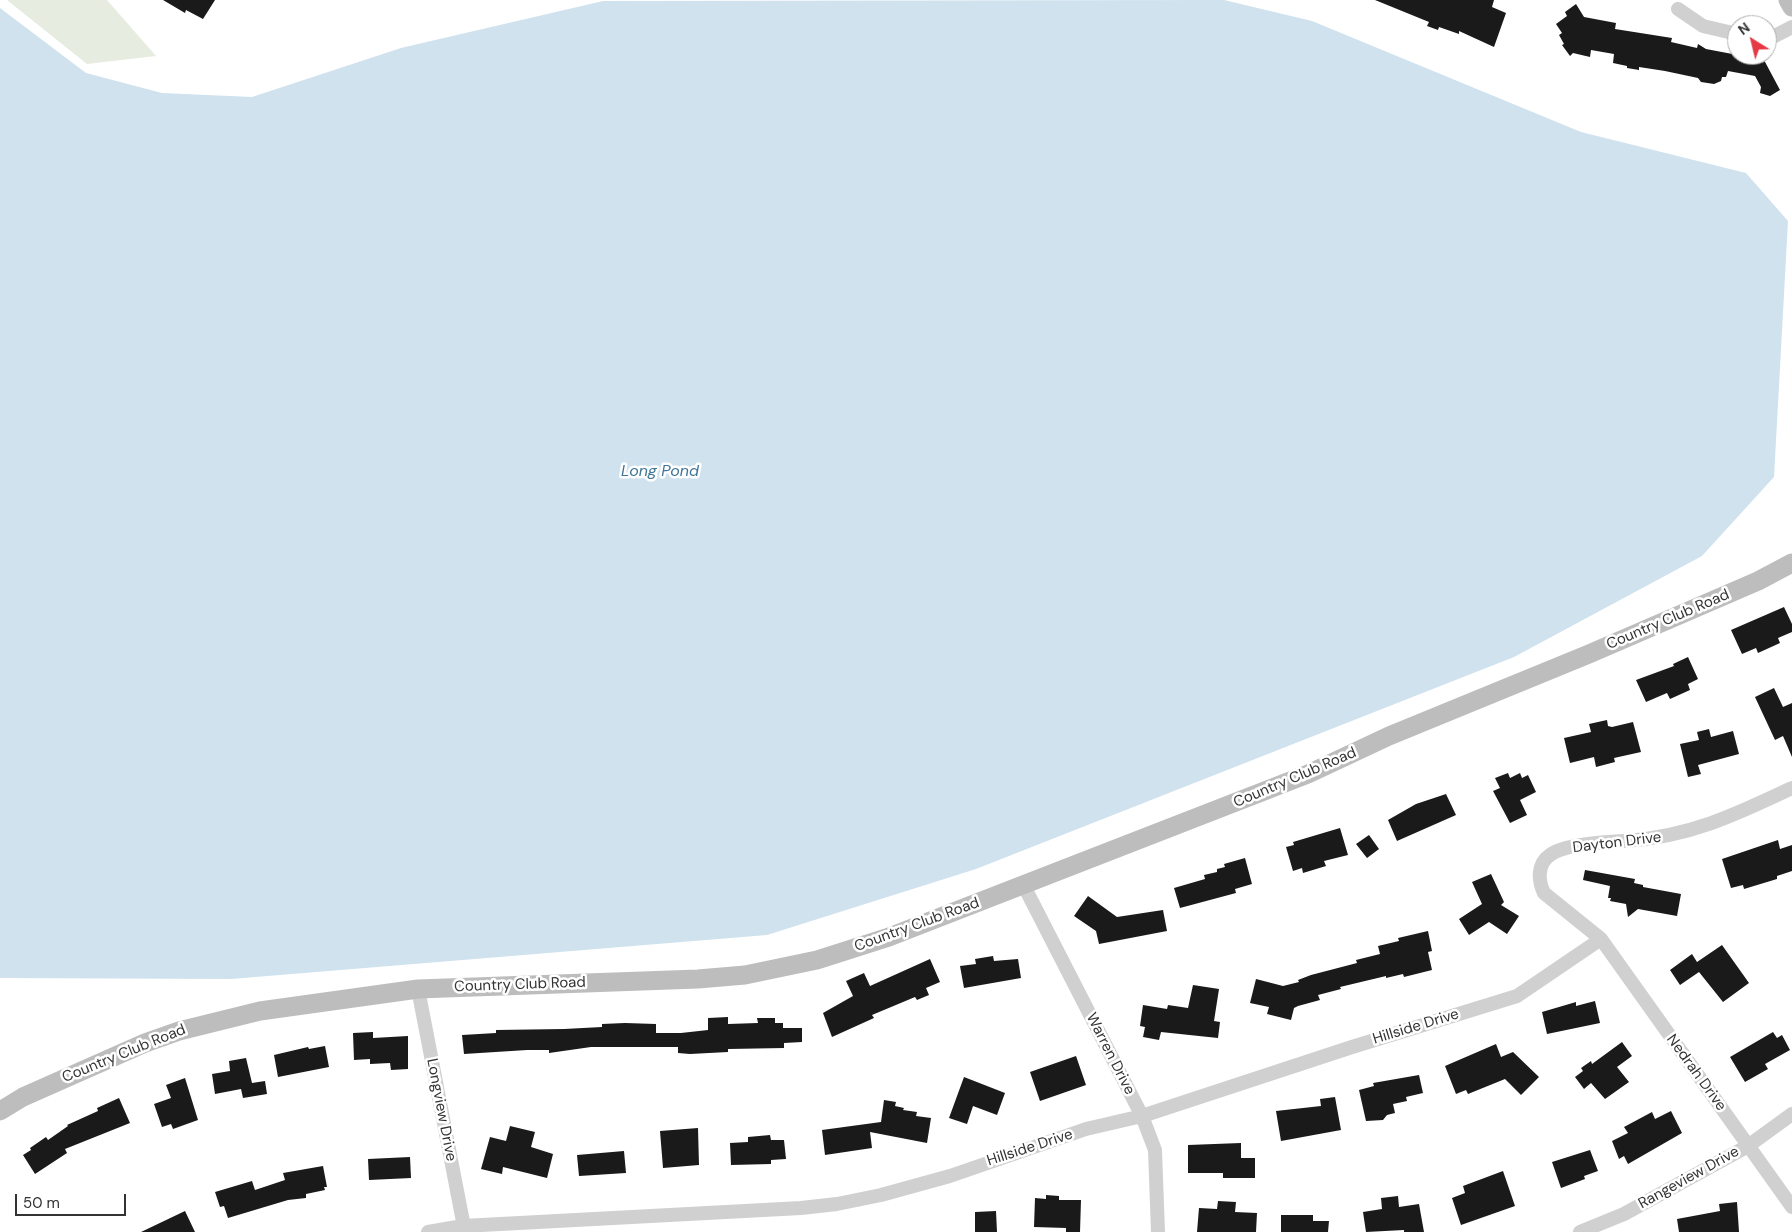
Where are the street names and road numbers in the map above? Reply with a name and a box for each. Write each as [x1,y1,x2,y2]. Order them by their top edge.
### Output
street label: Country Club Road [1604,586,1732,654]
street label: Country Club Road [1231,744,1359,812]
street label: Dayton Drive [1572,829,1662,857]
street label: Country Club Road [852,894,982,956]
street label: Country Club Road [454,974,586,996]
street label: Hillside Drive [1371,1005,1461,1049]
street label: Warren Drive [1082,1010,1138,1098]
street label: Country Club Road [60,1021,188,1087]
street label: Nedrah Drive [1662,1031,1730,1115]
street label: Longview Drive [422,1057,460,1163]
street label: Hillside Drive [985,1126,1075,1170]
street label: Rangeview Drive [1635,1143,1743,1213]

